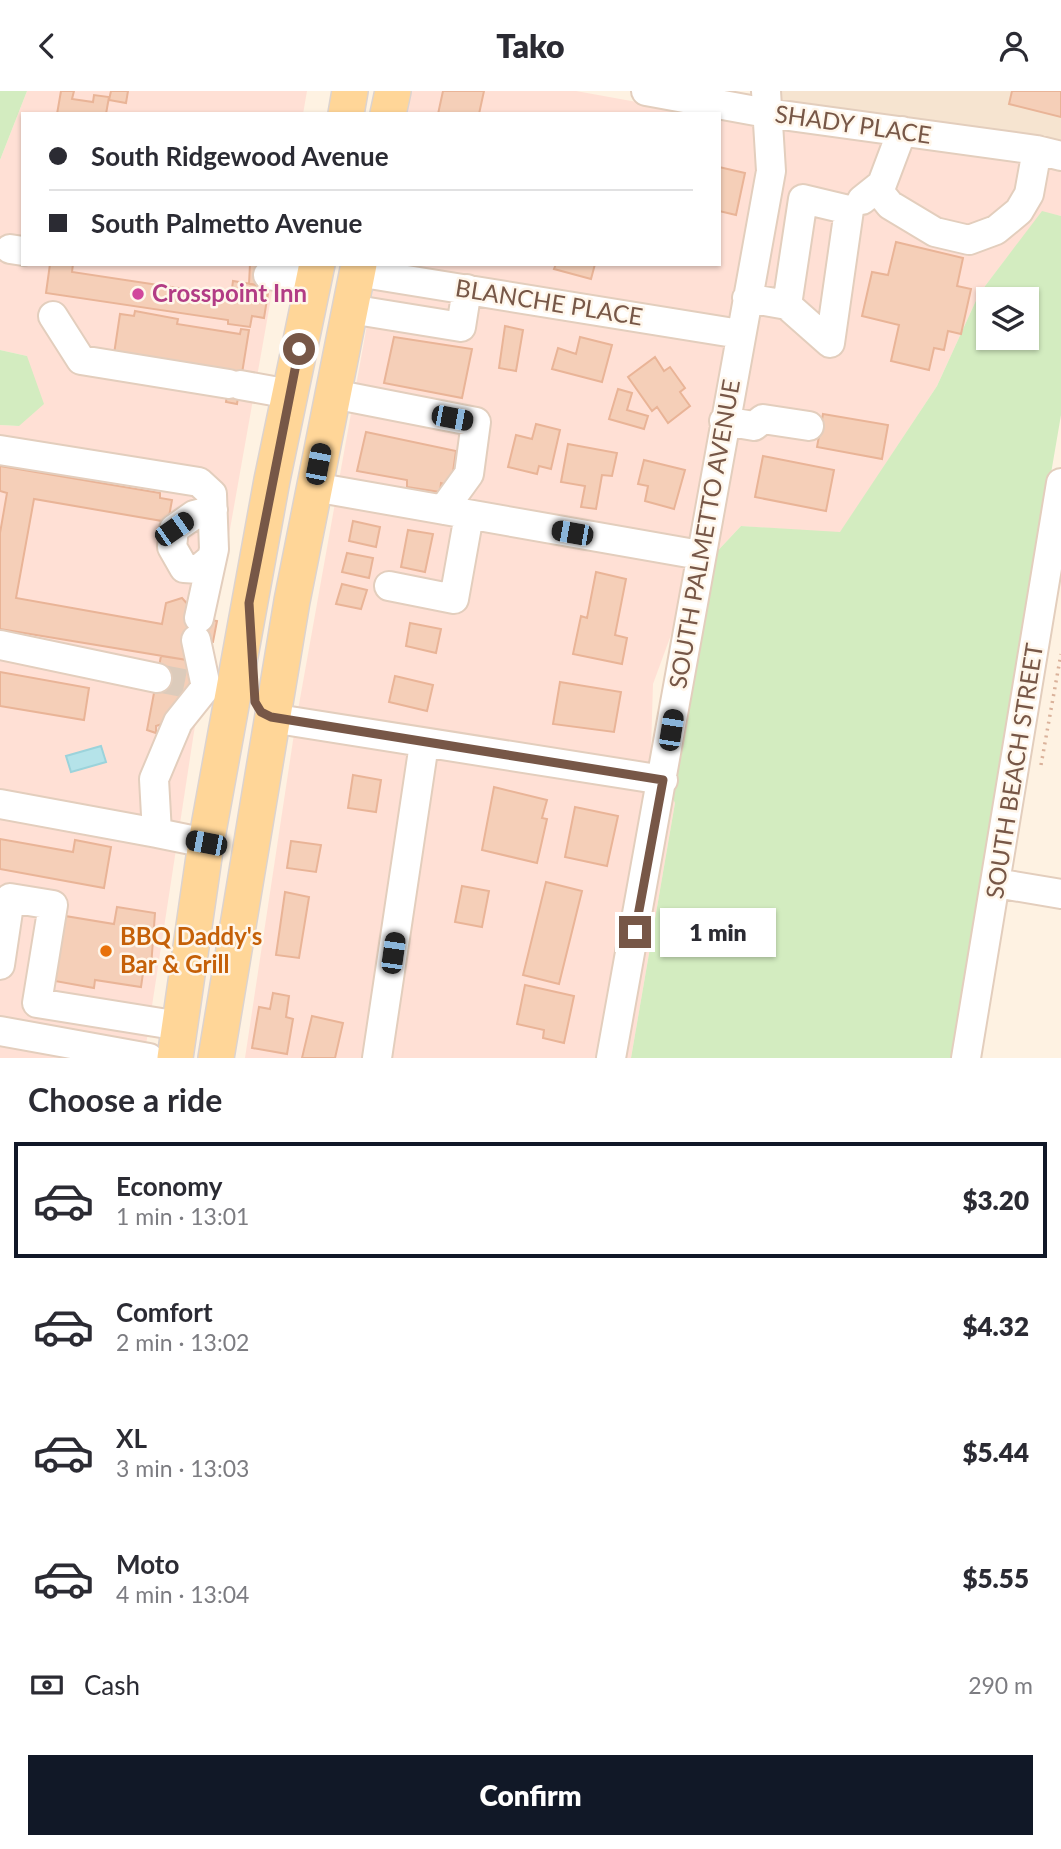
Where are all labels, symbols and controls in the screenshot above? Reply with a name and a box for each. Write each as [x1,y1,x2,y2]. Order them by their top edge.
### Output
text: Tako [496,26,565,65]
icon: back [28,27,66,65]
icon: person [995,27,1033,65]
street label: SHADY PLACE [773,98,933,149]
text: South Ridgewood Avenue [91,140,389,172]
text: South Palmetto Avenue [91,207,362,239]
street label: BLANCHE PLACE [454,272,645,331]
place label: Crosspoint Inn [152,278,307,307]
marker: Crosspoint Inn [130,286,146,302]
map controls [976,287,1039,350]
button: layers [976,287,1039,350]
route start [283,333,315,365]
street label: SOUTH PALMETTO AVENUE [662,377,745,691]
car [430,404,475,432]
car [304,441,333,487]
car [151,508,198,550]
car [550,519,595,547]
street label: SOUTH BEACH STREET [979,641,1048,901]
car [658,708,685,752]
car [184,829,229,857]
callout: 1 min [660,907,775,957]
route end [619,916,651,948]
text: 1 min [689,918,747,946]
place label: BBQ Daddy's Bar & Grill [120,921,262,978]
car [380,931,407,975]
marker: BBQ Daddy's Bar & Grill [98,943,114,959]
text: Choose a ride [28,1080,222,1119]
icon: car [32,1169,95,1232]
text: Economy [116,1170,222,1202]
text: $3.20 [962,1184,1029,1216]
text: 1 min · 13:01 [116,1202,249,1230]
icon: car [32,1295,95,1358]
text: Comfort [116,1296,213,1328]
text: $4.32 [962,1310,1029,1342]
text: 2 min · 13:02 [116,1328,249,1356]
icon: car [32,1421,95,1484]
text: XL [116,1422,147,1454]
text: $5.44 [962,1436,1029,1468]
text: 3 min · 13:03 [116,1454,249,1482]
icon: car [32,1547,95,1610]
text: Moto [116,1548,179,1580]
text: $5.55 [962,1562,1029,1594]
text: 4 min · 13:04 [116,1580,249,1608]
icon: cash [28,1666,66,1704]
text: Cash [84,1669,140,1701]
text: 290 m [968,1671,1033,1699]
button: Confirm [28,1755,1033,1835]

